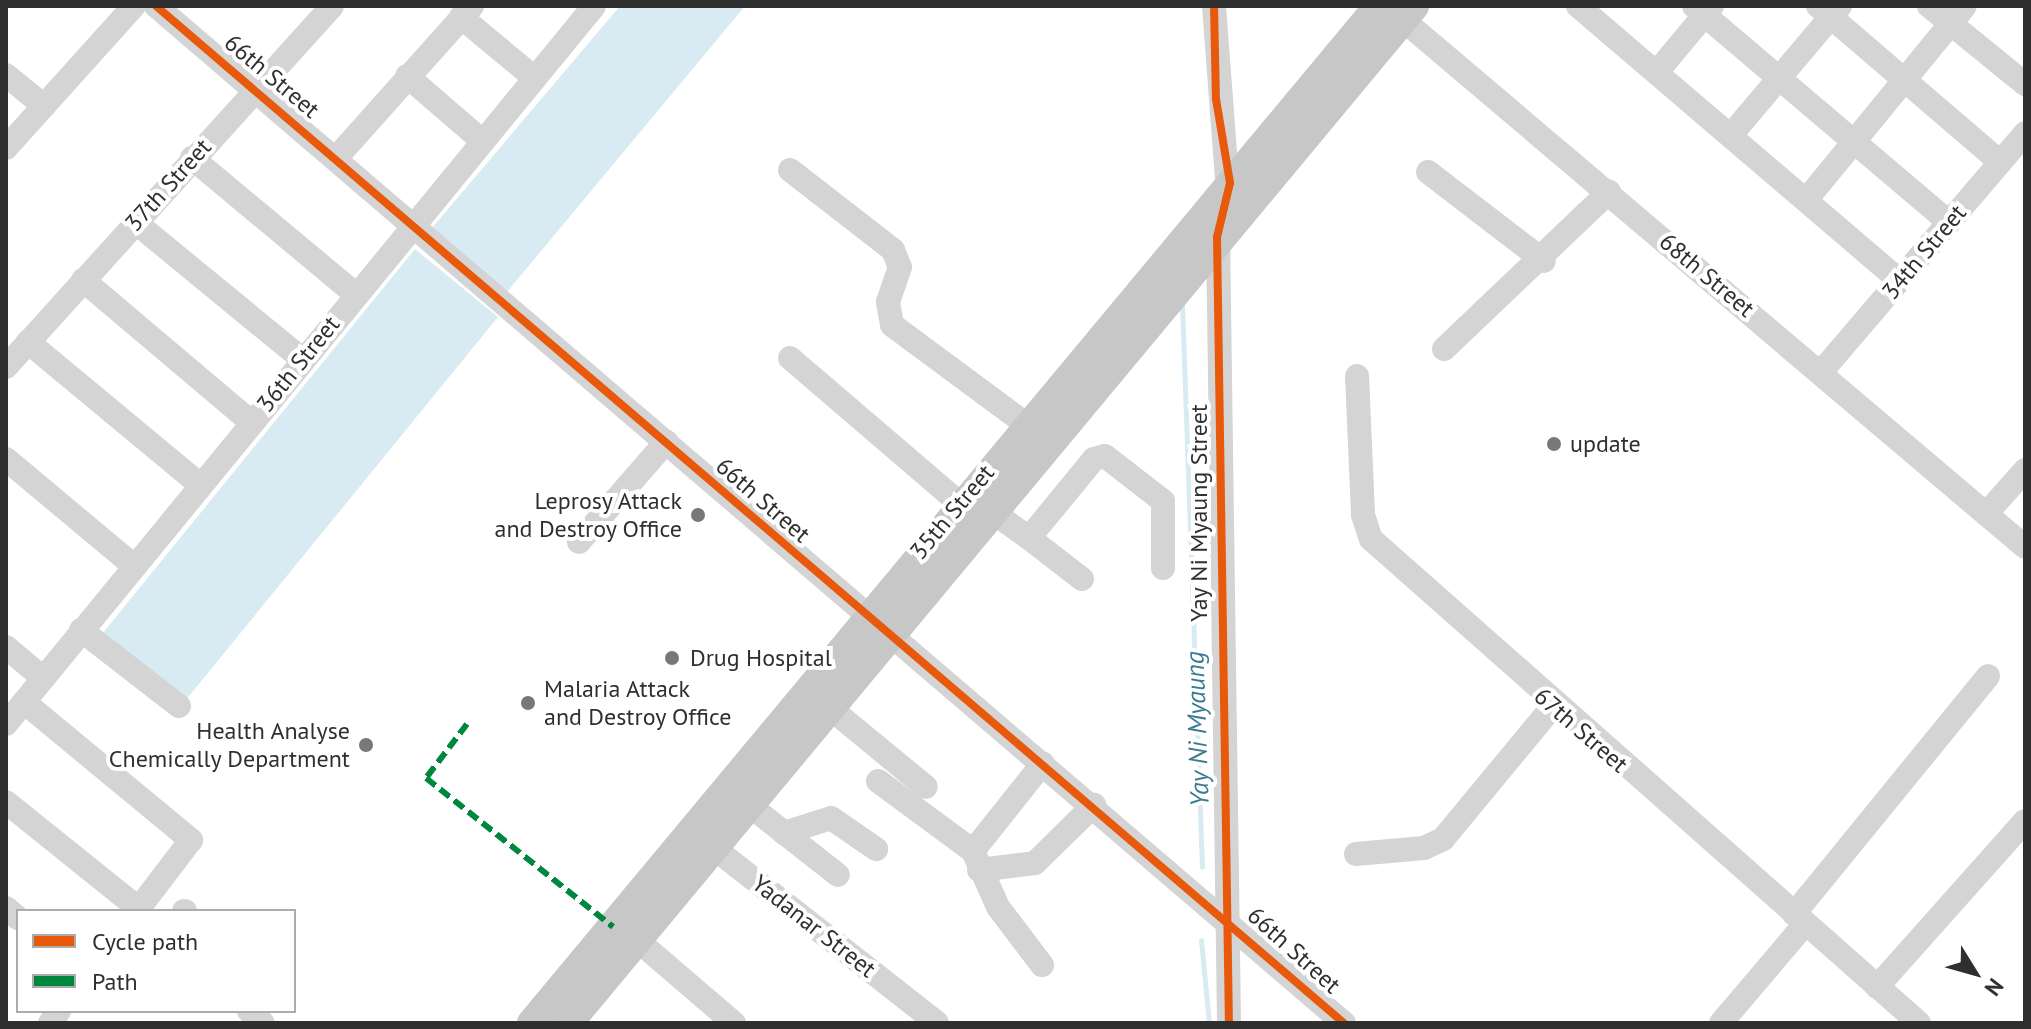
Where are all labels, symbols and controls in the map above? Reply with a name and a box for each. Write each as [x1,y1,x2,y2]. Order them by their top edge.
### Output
street label: 66th Street [219,28,325,124]
street label: 37th Street [119,133,217,237]
street label: 34th Street [1876,199,1972,305]
street label: 68th Street [1654,227,1760,323]
street label: 36th Street [251,310,345,418]
street label: Yay Ni Myaung Street [1185,404,1213,622]
place label: update [1570,430,1641,458]
marker: update [1545,435,1563,453]
street label: 66th Street [710,451,816,549]
street label: 35th Street [904,459,1000,565]
place label: Leprosy Attack and Destroy Office [494,487,682,543]
marker: Leprosy Attack and Destroy Office [689,506,707,524]
place label: Drug Hospital [690,644,832,672]
marker: Drug Hospital [661,647,683,669]
water label: Yay Ni Myaung [1179,650,1215,808]
place label: Malaria Attack and Destroy Office [544,675,732,731]
street label: 67th Street [1528,682,1634,778]
marker: Malaria Attack and Destroy Office [519,694,537,712]
place label: Health Analyse Chemically Department [108,717,350,773]
marker: Health Analyse Chemically Department [357,736,375,754]
street label: Yadanar Street [746,869,882,983]
street label: 66th Street [1242,901,1346,999]
legend [16,909,296,1013]
text: Cycle path [92,926,198,957]
north arrow [1935,933,2015,1013]
text: Path [92,966,138,997]
text: N [1979,973,2010,1002]

